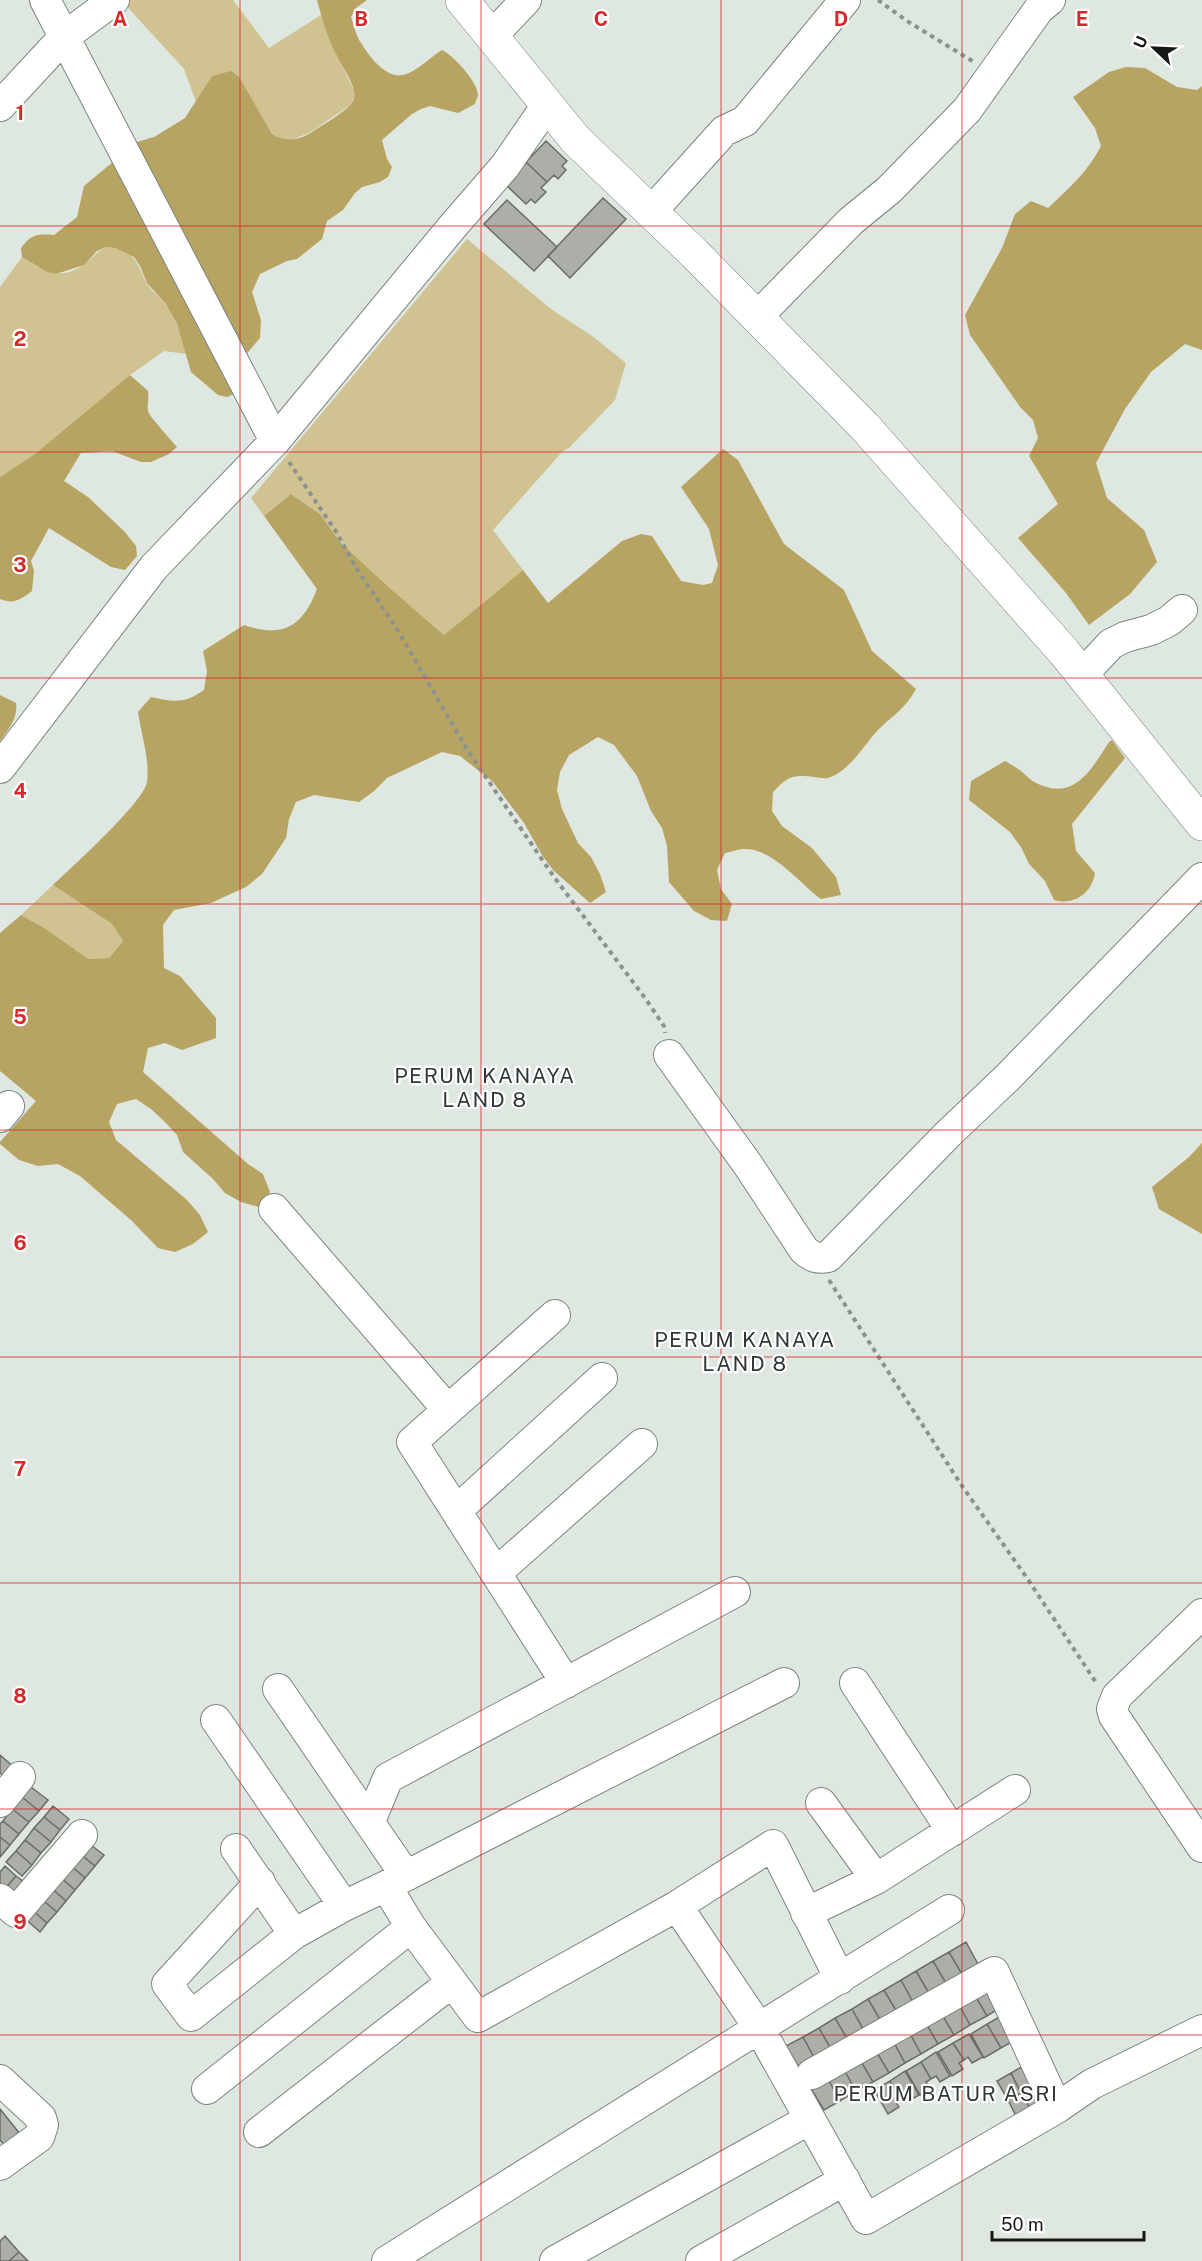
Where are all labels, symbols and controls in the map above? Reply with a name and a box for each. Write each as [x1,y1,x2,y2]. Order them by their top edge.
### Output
text: A [113,7,127,31]
text: B [354,7,368,31]
text: C [594,7,608,31]
text: D [834,7,848,31]
text: E [1076,7,1088,31]
north arrow [1124,18,1184,78]
text: U [1130,33,1152,51]
text: 1 [16,101,24,125]
text: 2 [14,327,26,351]
text: 3 [13,553,27,577]
text: 4 [13,779,27,803]
text: 5 [13,1005,27,1029]
district label: PERUM KANAYA LAND 8 [394,1063,576,1112]
text: 6 [13,1231,27,1255]
district label: PERUM KANAYA LAND 8 [654,1327,836,1376]
text: 7 [14,1457,26,1481]
text: 8 [13,1684,27,1708]
text: 9 [13,1910,27,1934]
district label: PERUM BATUR ASRI [833,2081,1059,2106]
scale bar [992,2204,1144,2242]
text: 50 m [1001,2214,1044,2235]

